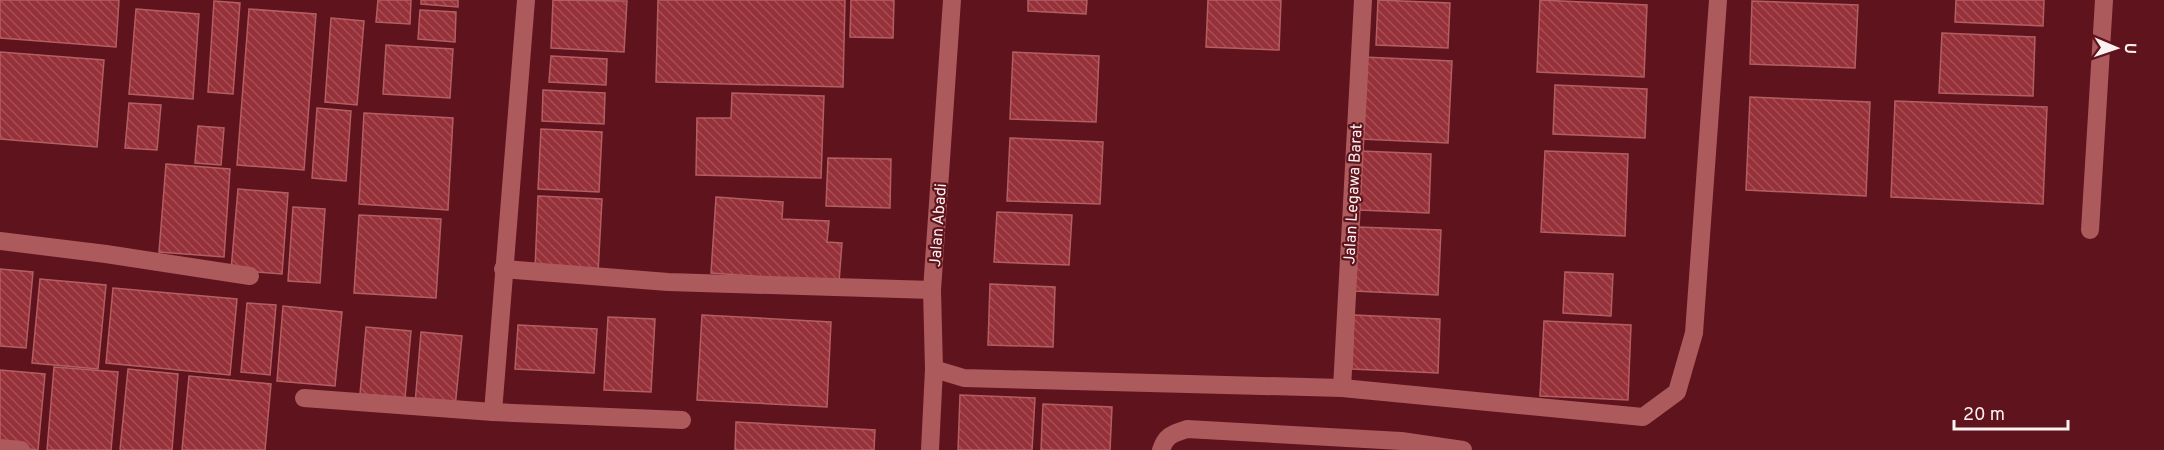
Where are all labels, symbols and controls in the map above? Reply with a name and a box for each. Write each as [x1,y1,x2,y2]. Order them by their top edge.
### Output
north arrow [2086,18,2146,78]
text: U [2119,42,2139,55]
street label: Jalan Legawa Barat [1340,123,1368,265]
street label: Jalan Abadi [926,183,952,268]
scale bar [1954,393,2068,431]
text: 20 m [1963,404,2005,427]

